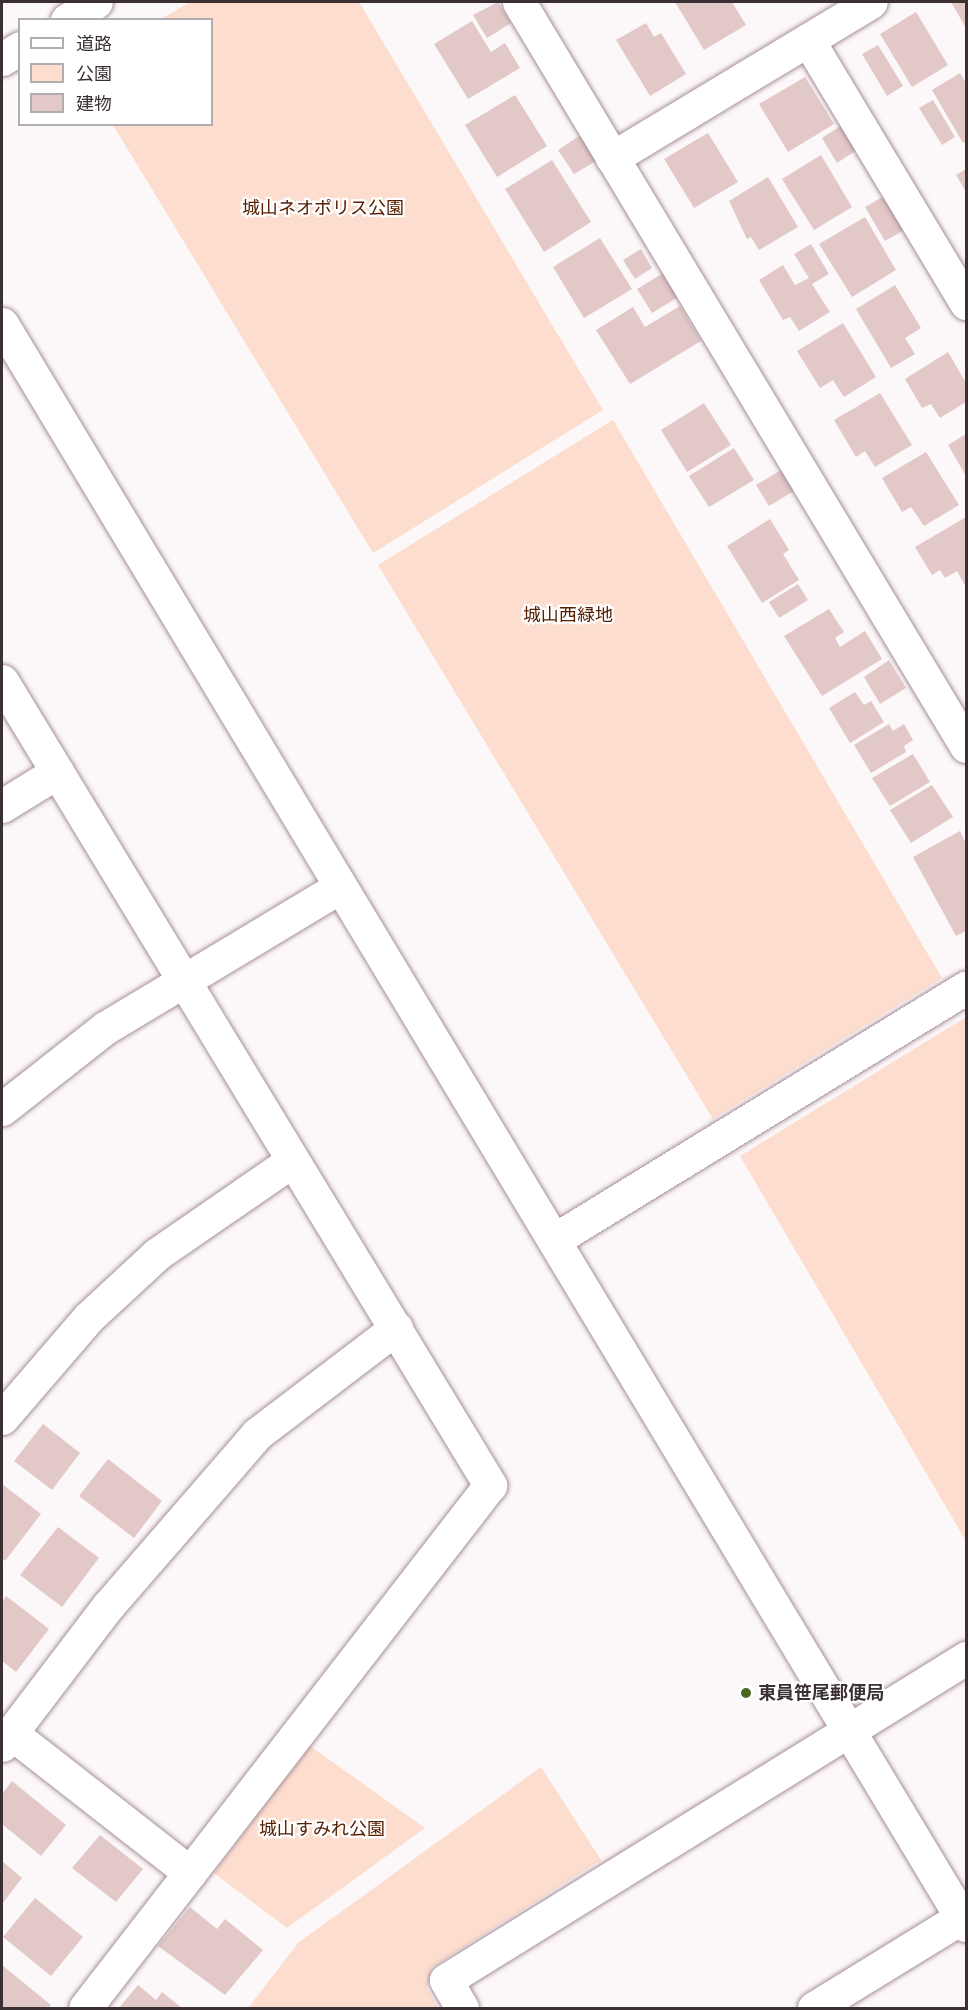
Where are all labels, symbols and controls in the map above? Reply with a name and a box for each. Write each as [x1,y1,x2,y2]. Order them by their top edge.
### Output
legend [18,18,213,126]
text: 道路 [76,31,112,56]
text: 公園 [76,61,112,86]
text: 建物 [76,91,112,116]
park label: 城山ネオポリス公園 [242,197,404,219]
park label: 城山西緑地 [523,604,613,626]
place label: 東員笹尾郵便局 [758,1682,884,1704]
marker: 東員笹尾郵便局 [739,1686,753,1700]
park label: 城山すみれ公園 [259,1818,385,1840]

